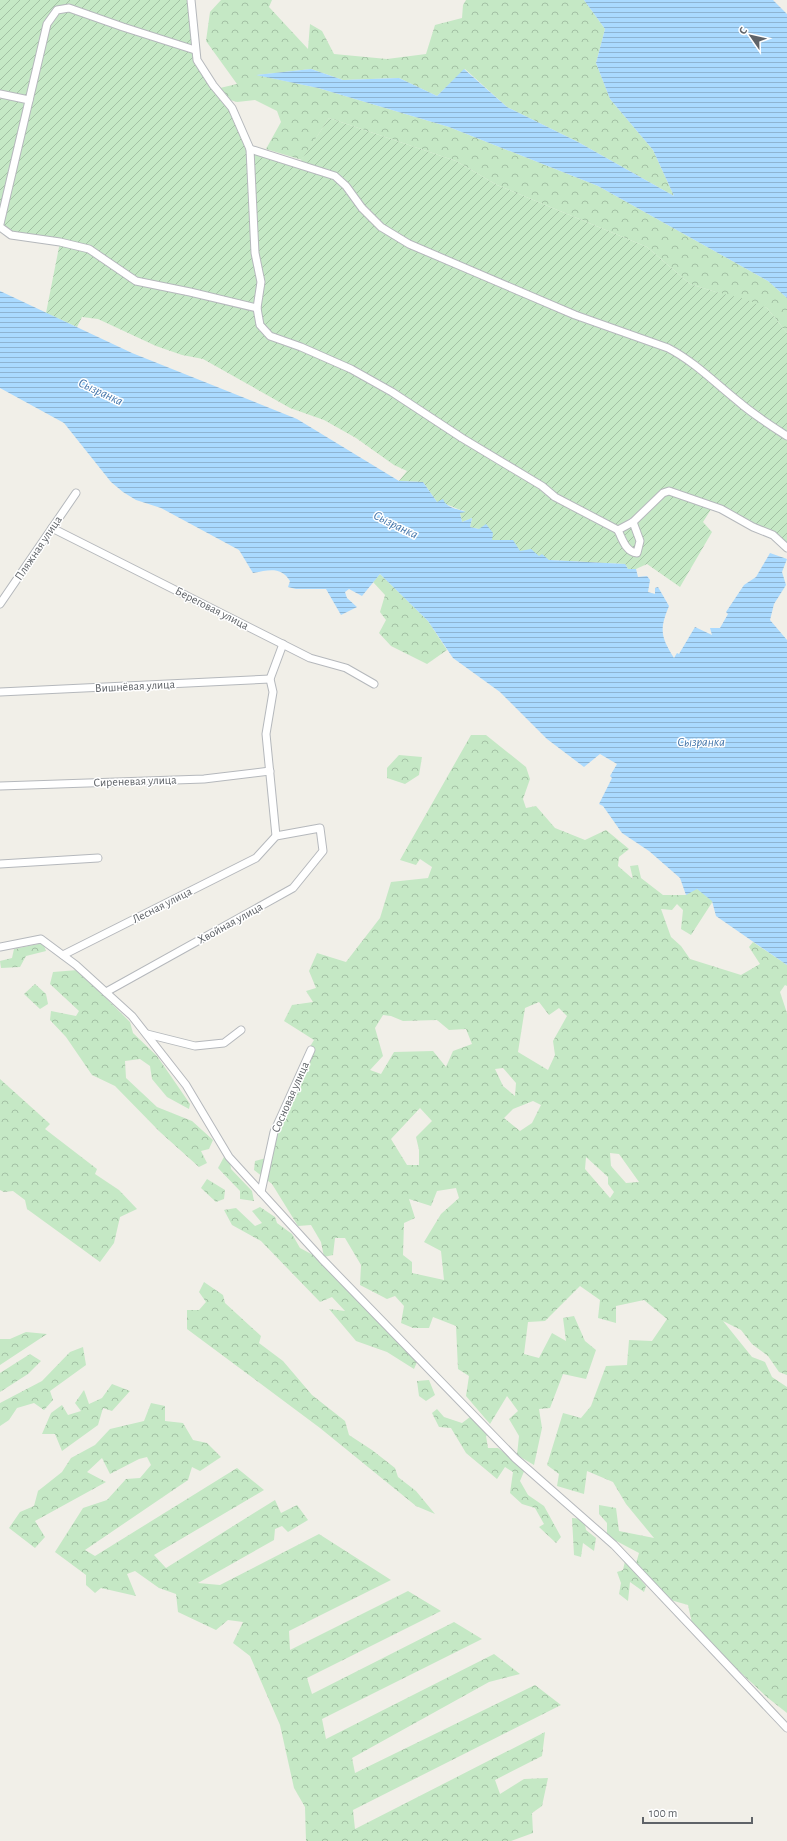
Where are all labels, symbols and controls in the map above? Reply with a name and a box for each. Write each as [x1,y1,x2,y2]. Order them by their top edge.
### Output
north arrow [731,16,771,56]
text: С [737,25,749,36]
water label: Сызранка [76,376,125,408]
water label: Сызранка [371,509,420,542]
street label: Пляжная улица [12,513,65,583]
street label: Береговая улица [173,584,251,633]
street label: Вишнёвая улица [95,678,176,695]
water label: Сызранка [677,736,725,749]
street label: Сиреневая улица [93,774,177,789]
street label: Лесная улица [130,885,195,926]
street label: Хвойная улица [195,900,266,947]
street label: Сосновая улица [269,1059,312,1135]
scale bar [643,1799,752,1825]
text: 100 m [649,1807,677,1819]

